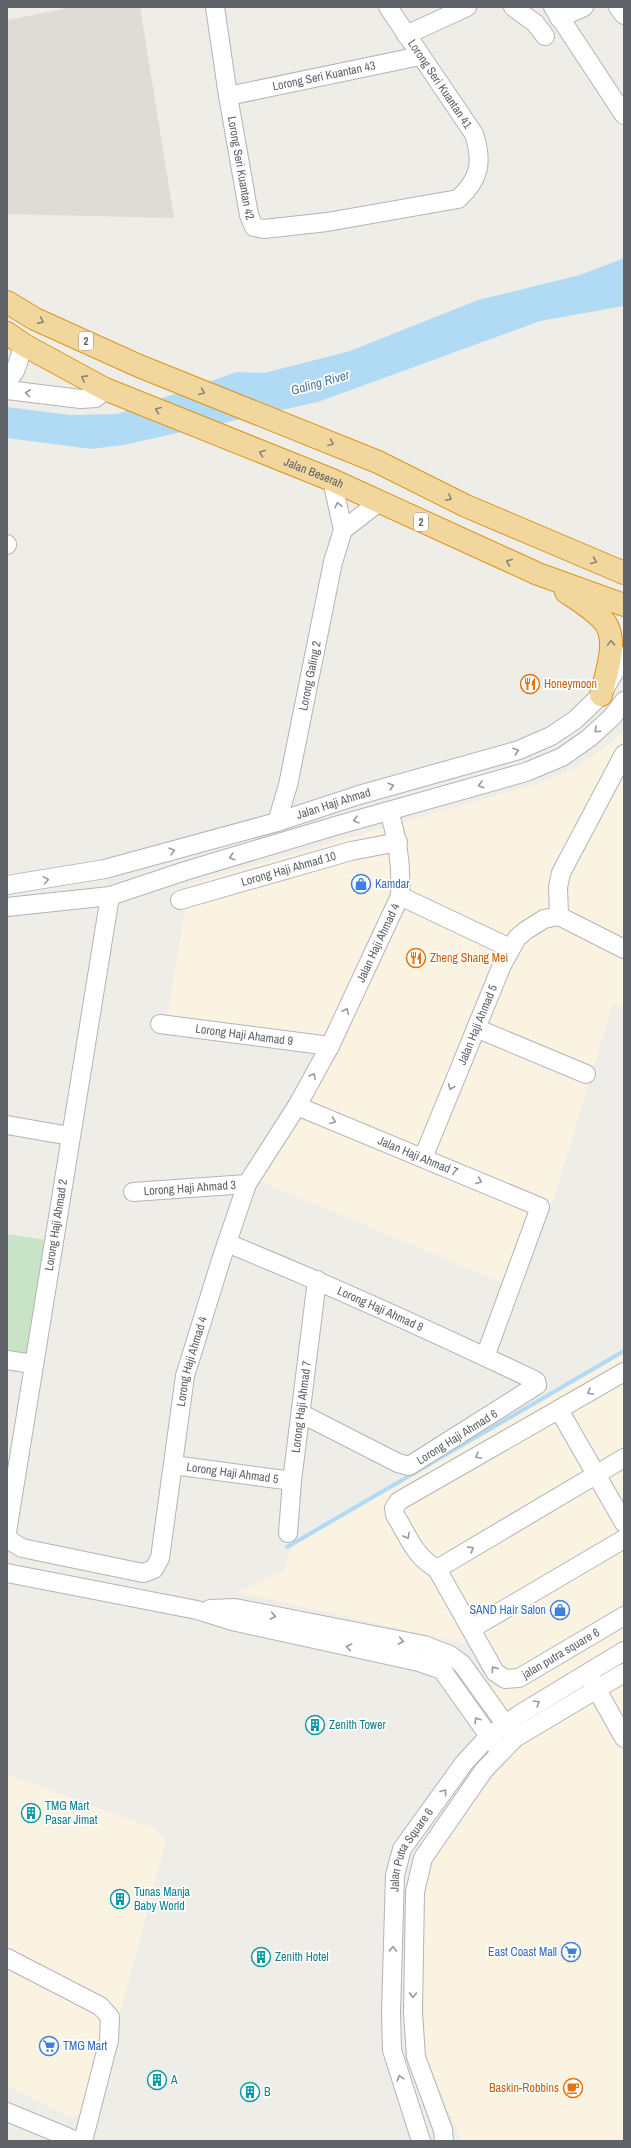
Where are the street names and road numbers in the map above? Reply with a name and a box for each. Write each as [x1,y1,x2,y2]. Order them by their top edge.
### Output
street label: Lorong Seri Kuantan 41 [404,36,476,132]
street label: Lorong Seri Kuantan 43 [271,57,377,95]
street label: Lorong Seri Kuantan 42 [224,115,258,222]
road number: 2 [79,332,93,350]
street label: Jalan Beserah [282,454,346,492]
road number: 2 [414,513,428,531]
street label: Lorong Galing 2 [295,640,325,712]
street label: Jalan Haji Ahmad [294,784,372,823]
street label: Lorong Haji Ahmad 10 [239,848,338,890]
street label: Jalan Haji Ahmad 4 [353,900,404,985]
street label: Jalan Haji Ahmad 5 [454,982,501,1067]
street label: Lorong Haji Ahamad 9 [195,1021,294,1049]
street label: Jalan Haji Ahmad 7 [375,1132,461,1180]
street label: Lorong Haji Ahmad 3 [143,1177,237,1199]
street label: Lorong Haji Ahmad 2 [41,1178,71,1272]
street label: Lorong Haji Ahmad 8 [335,1283,426,1335]
street label: Lorong Haji Ahmad 4 [173,1314,211,1407]
street label: Lorong Haji Ahmad 7 [288,1359,315,1454]
street label: Lorong Haji Ahmad 6 [414,1406,500,1468]
street label: Lorong Haji Ahmad 5 [185,1459,280,1487]
street label: jalan putra square 6 [518,1624,602,1683]
street label: Jalan Putra Square 6 [387,1805,437,1892]

